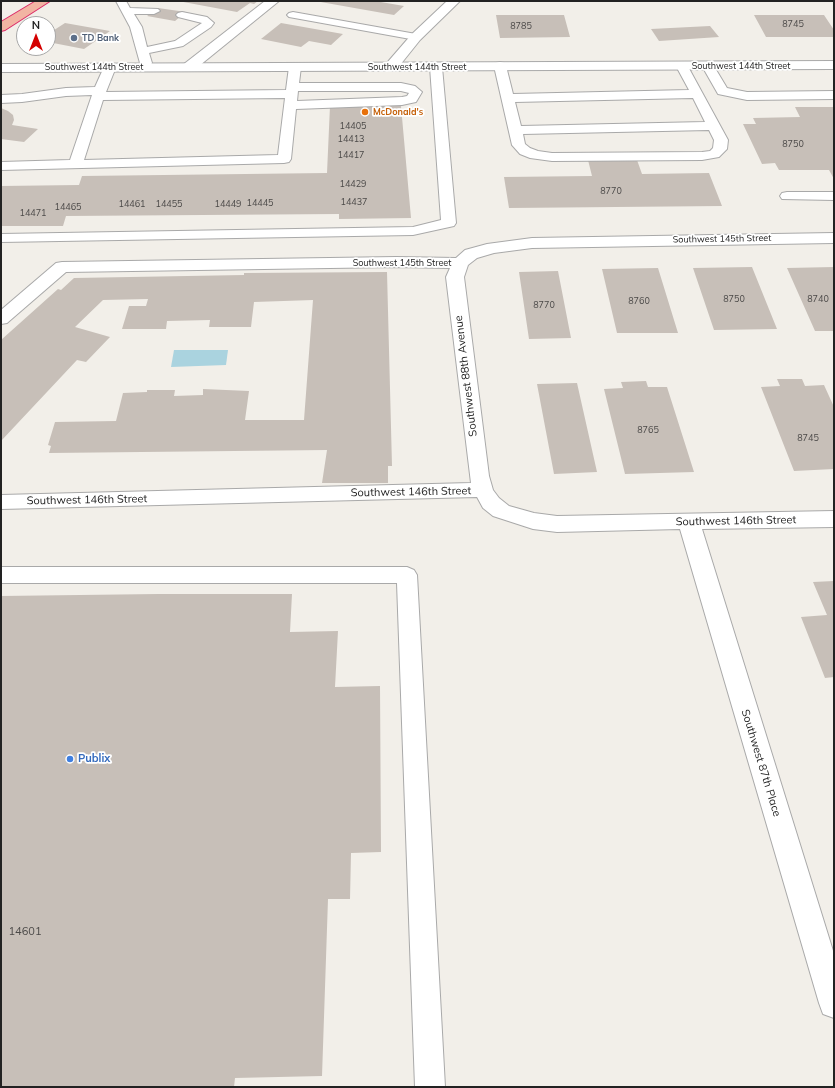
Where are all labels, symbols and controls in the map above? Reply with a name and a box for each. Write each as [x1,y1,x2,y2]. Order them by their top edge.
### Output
north arrow [16,16,56,56]
text: N [32,18,40,32]
house number: 8745 [782,19,804,29]
house number: 8785 [510,21,532,31]
marker: TD Bank [69,33,79,43]
place label: TD Bank [82,33,119,43]
street label: Southwest 144th Street [692,61,790,71]
street label: Southwest 144th Street [45,62,143,72]
street label: Southwest 144th Street [368,62,466,72]
marker: McDonald's [360,107,370,117]
place label: McDonald's [373,107,423,117]
house number: 14405 [340,121,366,131]
house number: 14413 [338,134,364,144]
house number: 8750 [782,139,804,149]
house number: 14417 [338,150,364,160]
house number: 14429 [340,179,366,189]
house number: 8770 [600,186,622,196]
house number: 14437 [341,197,367,207]
house number: 14445 [247,198,273,208]
house number: 14461 [119,199,145,209]
house number: 14455 [156,199,182,209]
house number: 14449 [215,199,241,209]
house number: 14465 [55,202,81,212]
house number: 14471 [20,208,46,218]
street label: Southwest 145th Street [673,233,771,245]
street label: Southwest 145th Street [353,258,451,268]
house number: 8750 [723,294,745,304]
house number: 8740 [807,294,829,304]
house number: 8760 [628,296,650,306]
house number: 8770 [533,300,555,310]
street label: Southwest 88th Avenue [452,315,480,437]
house number: 8765 [637,425,659,435]
house number: 8745 [797,433,819,443]
street label: Southwest 146th Street [351,484,471,500]
street label: Southwest 146th Street [27,492,147,508]
street label: Southwest 146th Street [676,513,796,529]
street label: Southwest 87th Place [738,708,784,818]
place label: Publix [78,752,110,766]
marker: Publix [65,754,75,764]
house number: 14601 [9,925,41,939]

